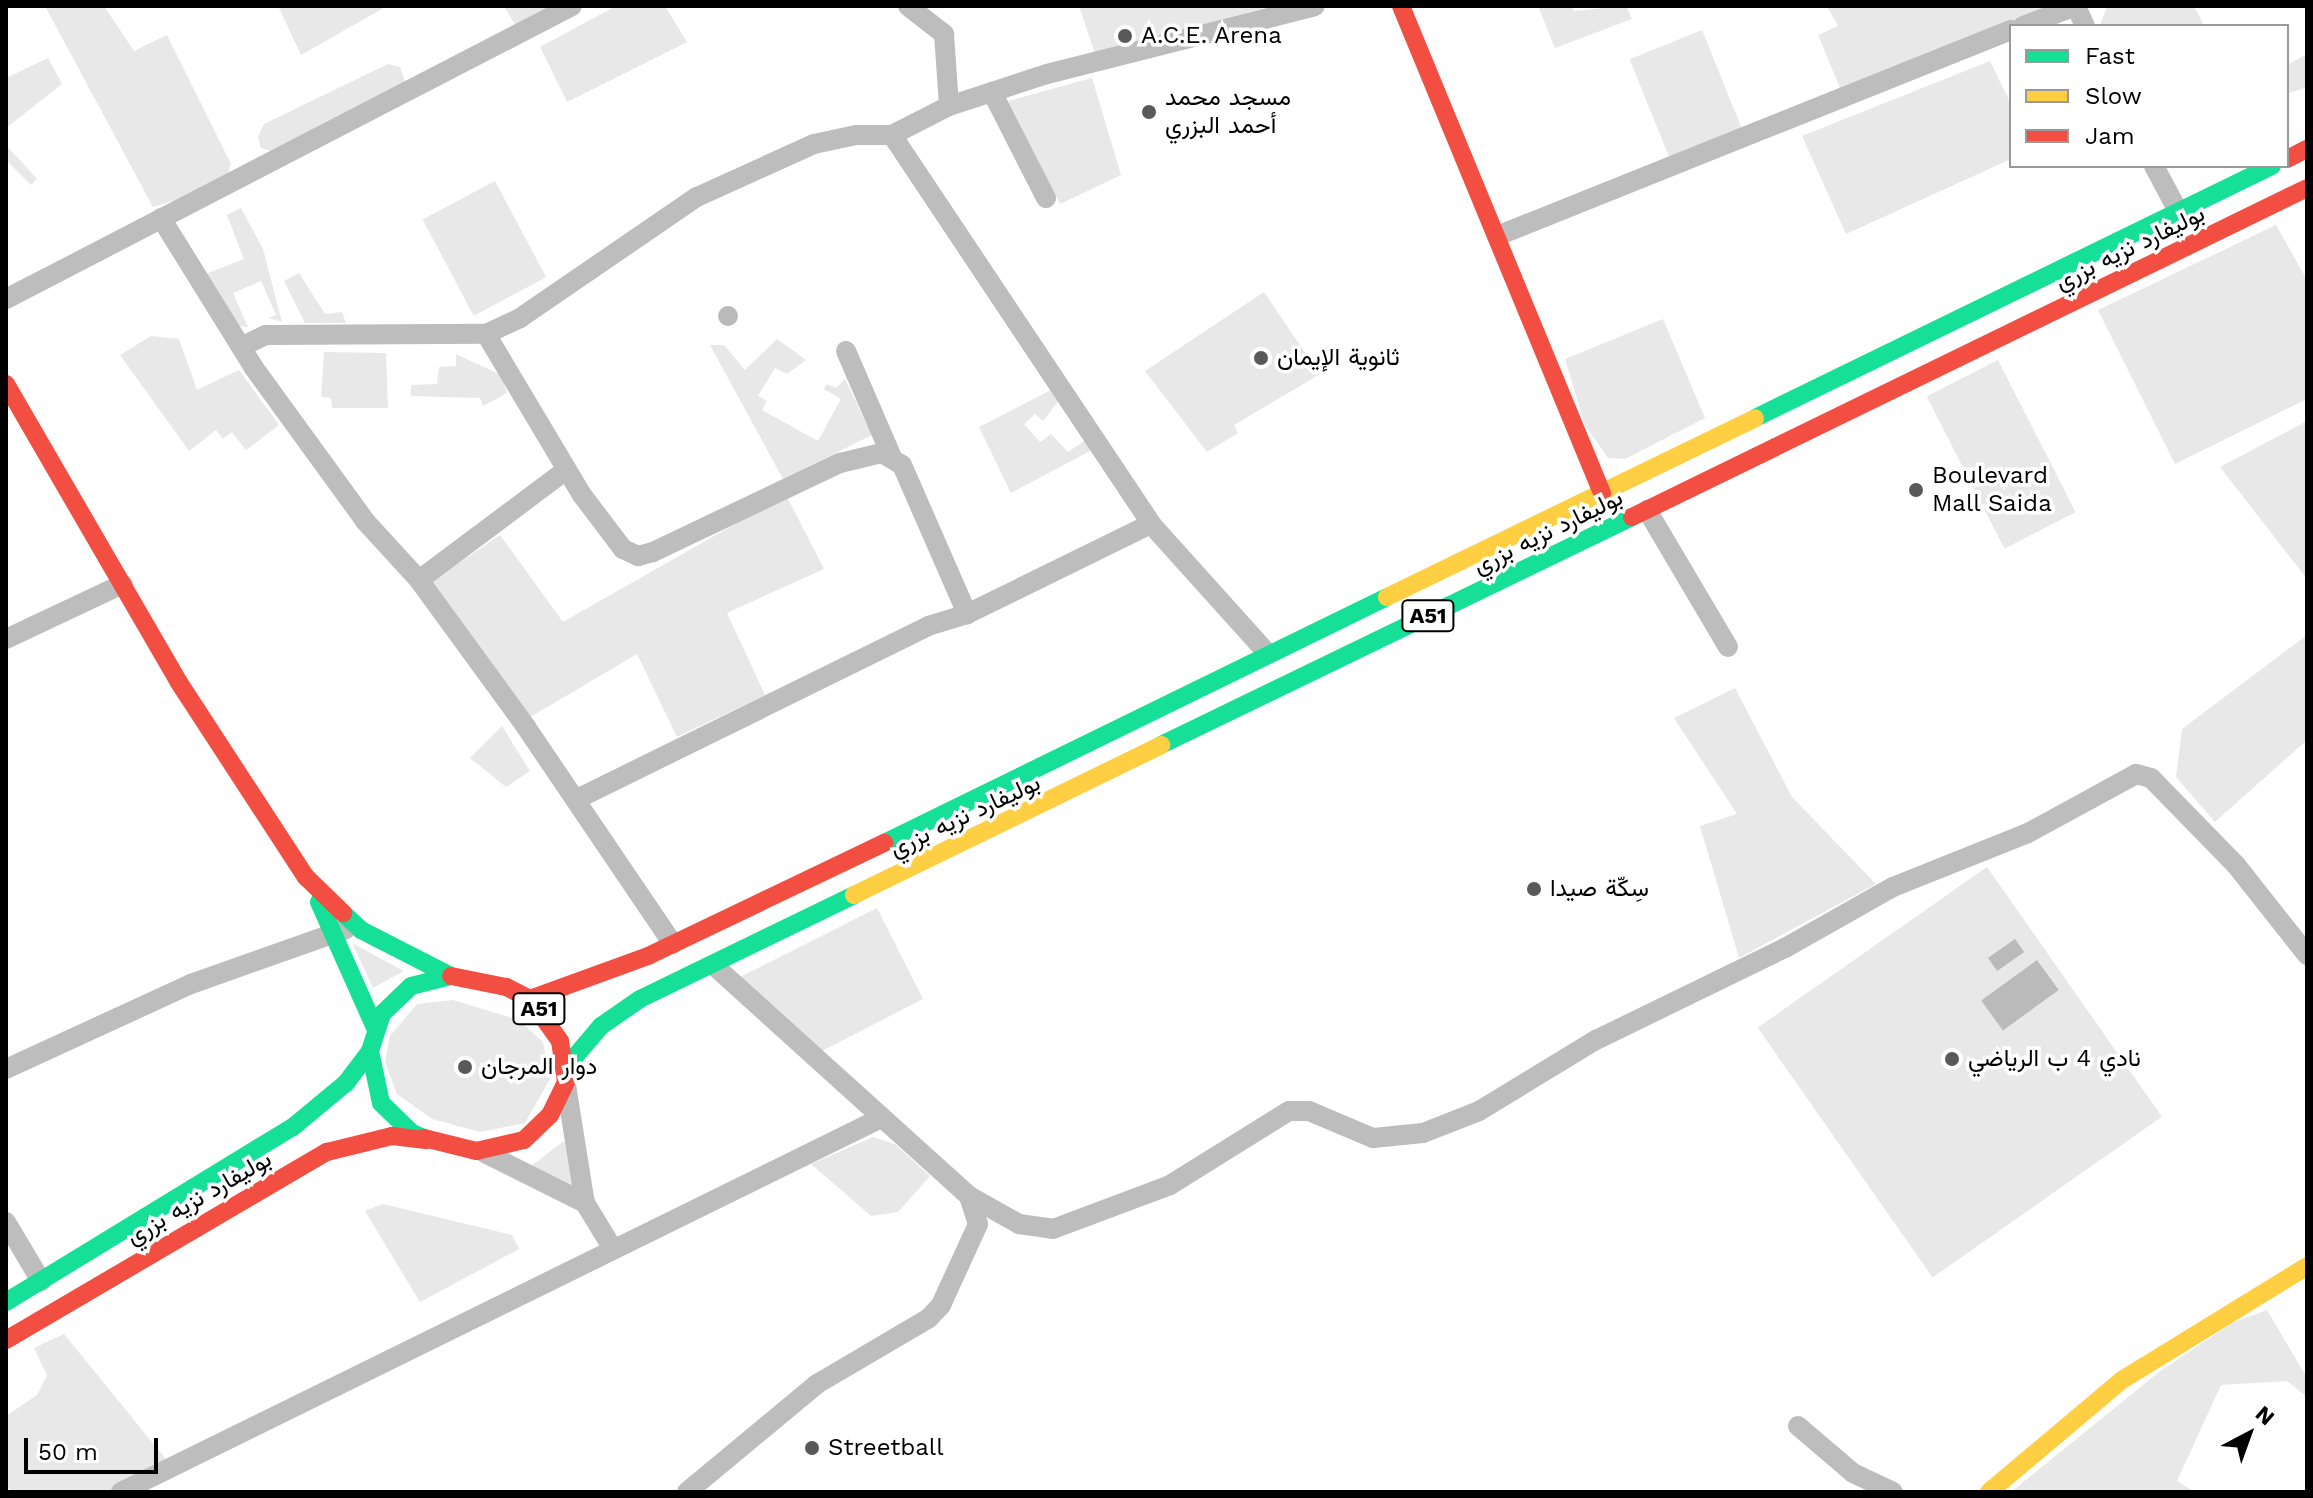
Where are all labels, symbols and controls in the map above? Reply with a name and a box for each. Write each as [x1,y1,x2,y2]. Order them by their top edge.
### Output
place label: A.C.E. Arena [1141,22,1283,50]
legend [2009,24,2289,168]
marker: A.C.E. Arena [1116,27,1134,45]
text: Fast [2085,42,2135,70]
text: Slow [2085,82,2142,110]
place label: مسجد محمد أحمد البزري [1165,84,1291,140]
marker: مسجد محمد أحمد البزري [1140,103,1158,121]
text: Jam [2085,122,2135,150]
street label: بوليفارد نزيه بزري [2050,199,2210,297]
place label: ثانوية الإيمان [1277,344,1400,372]
marker: ثانوية الإيمان [1252,349,1270,367]
place label: Boulevard Mall Saida [1932,462,2053,518]
marker: Boulevard Mall Saida [1907,481,1925,499]
street label: بوليفارد نزيه بزري [1468,483,1628,581]
road number: A51 [1400,598,1456,634]
street label: بوليفارد نزيه بزري [885,769,1045,863]
place label: سِكّة صيدا [1550,875,1649,903]
marker: سِكّة صيدا [1525,880,1543,898]
road number: A51 [511,991,567,1027]
place label: نادي 4 ب الرياضي [1968,1045,2141,1073]
marker: نادي 4 ب الرياضي [1943,1050,1961,1068]
place label: دوار المرجان [481,1053,597,1081]
marker: دوار المرجان [456,1058,474,1076]
street label: بوليفارد نزيه بزري [121,1145,277,1251]
north arrow [2209,1394,2289,1474]
text: N [2251,1401,2279,1430]
scale bar [28,1422,162,1472]
place label: Streetball [828,1434,944,1462]
text: 50 m [38,1438,98,1466]
marker: Streetball [803,1439,821,1457]

